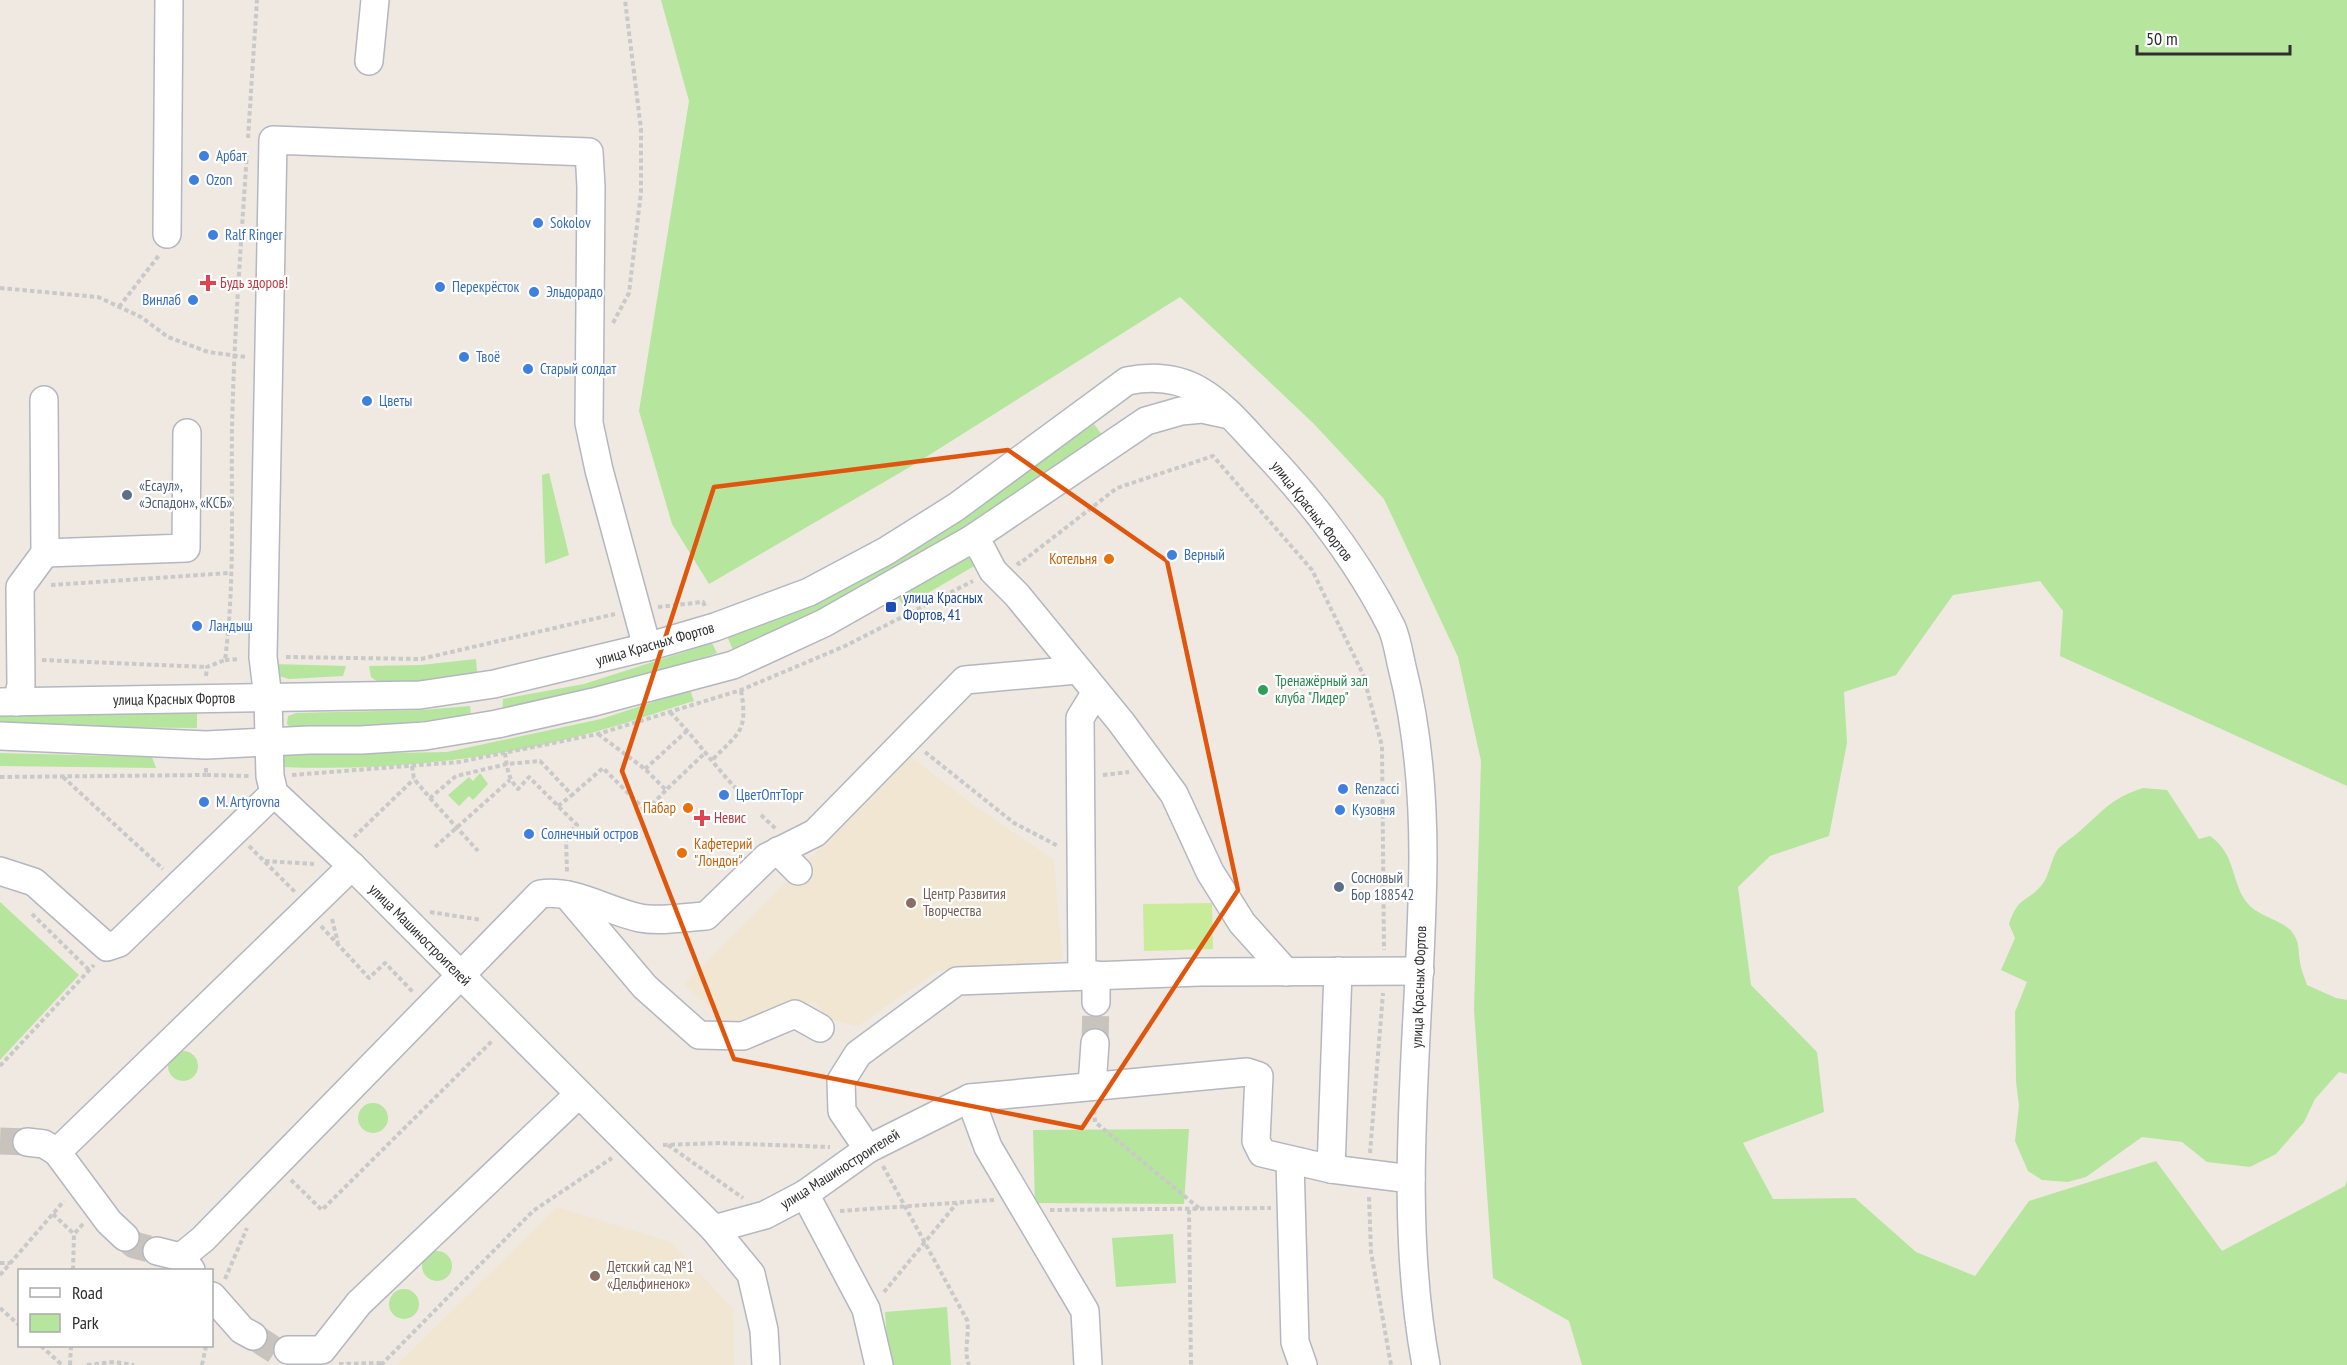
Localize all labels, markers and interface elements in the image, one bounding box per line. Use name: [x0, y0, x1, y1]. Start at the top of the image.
scale bar: [2137, 18, 2290, 56]
text: 50 m: [2146, 27, 2178, 50]
place label: Арбат: [216, 146, 247, 165]
marker: Арбат: [197, 149, 211, 163]
place label: Ozon: [206, 170, 232, 189]
marker: Ozon: [187, 173, 201, 187]
place label: Sokolov: [550, 213, 591, 232]
marker: Sokolov: [531, 216, 545, 230]
place label: Ralf Ringer: [225, 225, 283, 244]
marker: Ralf Ringer: [206, 228, 220, 242]
place label: Будь здоров!: [220, 273, 288, 292]
marker: Будь здоров!: [201, 276, 215, 290]
place label: Перекрёсток: [452, 277, 520, 296]
marker: Перекрёсток: [433, 280, 447, 294]
place label: Эльдорадо: [546, 282, 603, 301]
marker: Эльдорадо: [527, 285, 541, 299]
place label: Винлаб: [142, 290, 181, 309]
marker: Винлаб: [186, 293, 200, 307]
place label: Твоё: [476, 347, 500, 366]
marker: Твоё: [457, 350, 471, 364]
place label: Старый солдат: [540, 359, 617, 378]
marker: Старый солдат: [521, 362, 535, 376]
place label: Цветы: [379, 391, 412, 410]
marker: Цветы: [360, 394, 374, 408]
street label: улица Красных Фортов: [1267, 457, 1358, 565]
place label: «Есаул», «Эспадон», «КСБ»: [139, 476, 232, 512]
marker: «Есаул», «Эспадон», «КСБ»: [120, 488, 134, 502]
place label: Верный: [1184, 545, 1225, 564]
marker: Верный: [1165, 548, 1179, 562]
place label: Котельня: [1049, 549, 1097, 568]
marker: Котельня: [1102, 552, 1116, 566]
place label: улица Красных Фортов, 41: [903, 588, 983, 624]
marker: улица Красных Фортов, 41: [884, 600, 898, 614]
place label: Ландыш: [208, 616, 253, 635]
street label: улица Красных Фортов: [593, 618, 716, 670]
marker: Ландыш: [190, 619, 204, 633]
place label: Тренажёрный зал клуба "Лидер": [1275, 671, 1368, 707]
marker: Тренажёрный зал клуба "Лидер": [1256, 683, 1270, 697]
street label: улица Красных Фортов: [113, 688, 235, 709]
place label: Renzacci: [1355, 779, 1399, 798]
marker: Renzacci: [1336, 782, 1350, 796]
place label: ЦветОптТорг: [736, 785, 804, 804]
marker: ЦветОптТорг: [717, 788, 731, 802]
place label: M. Artyrovna: [216, 792, 280, 811]
marker: M. Artyrovna: [197, 795, 211, 809]
place label: Пабар: [643, 798, 676, 817]
place label: Кузовня: [1352, 800, 1395, 819]
marker: Пабар: [681, 801, 695, 815]
marker: Кузовня: [1333, 803, 1347, 817]
place label: Невис: [714, 808, 747, 827]
marker: Невис: [695, 811, 709, 825]
place label: Солнечный остров: [541, 824, 639, 843]
marker: Солнечный остров: [522, 827, 536, 841]
place label: Кафетерий "Лондон": [694, 834, 752, 870]
marker: Кафетерий "Лондон": [675, 846, 689, 860]
place label: Сосновый Бор 188542: [1351, 868, 1414, 904]
street label: улица Машиностроителей: [365, 879, 476, 990]
marker: Сосновый Бор 188542: [1332, 880, 1346, 894]
place label: Центр Развития Творчества: [923, 884, 1006, 920]
marker: Центр Развития Творчества: [904, 896, 918, 910]
street label: улица Красных Фортов: [1407, 926, 1430, 1048]
street label: улица Машиностроителей: [777, 1124, 903, 1213]
place label: Детский сад №1 «Дельфиненок»: [607, 1257, 693, 1293]
legend: [18, 1269, 213, 1347]
marker: Детский сад №1 «Дельфиненок»: [588, 1269, 602, 1283]
text: Road: [72, 1281, 103, 1304]
text: Park: [72, 1311, 99, 1334]

